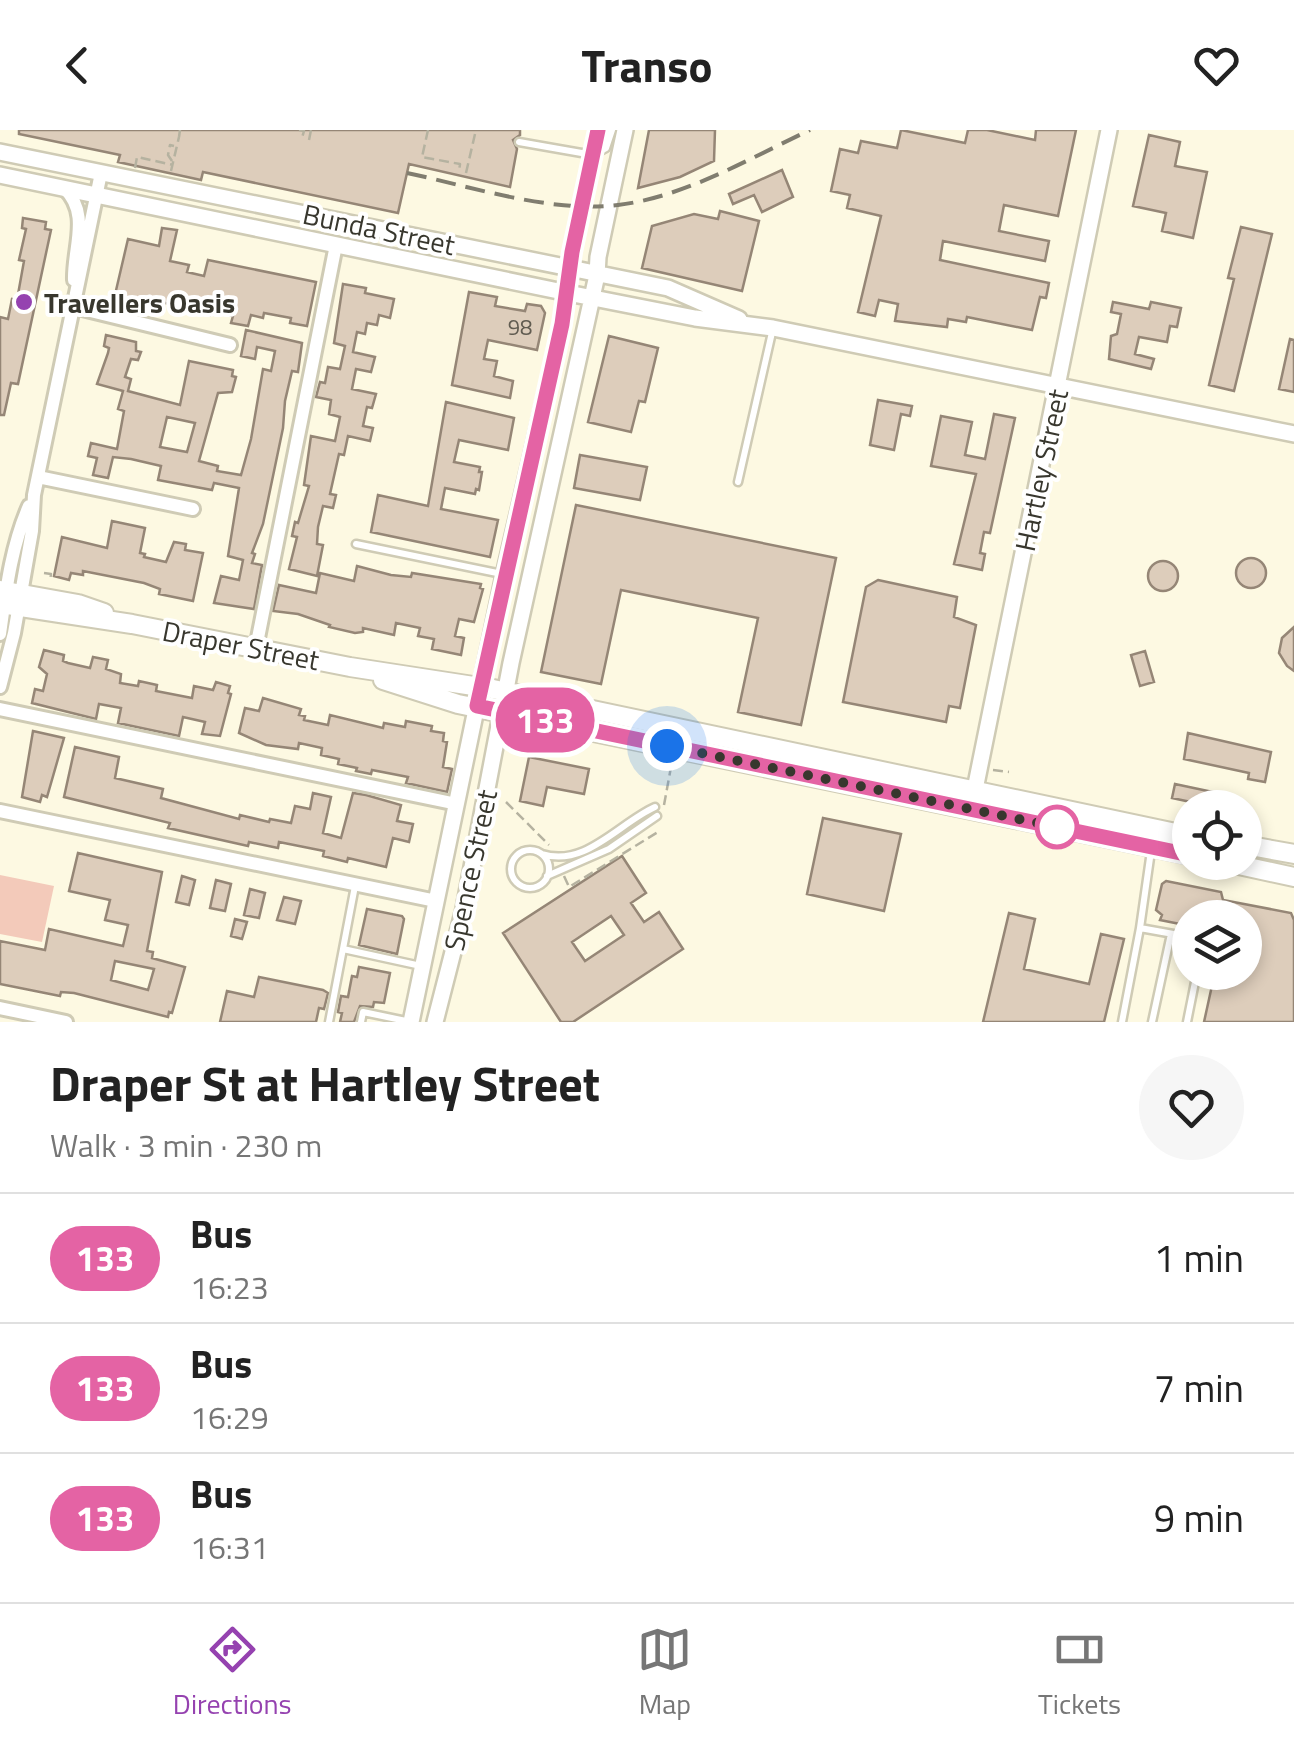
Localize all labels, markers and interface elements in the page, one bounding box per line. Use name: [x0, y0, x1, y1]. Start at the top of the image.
text: Transo: [581, 31, 713, 99]
icon: back: [50, 38, 105, 93]
icon: heart: [1189, 38, 1244, 93]
street label: Bunda Street: [299, 192, 459, 266]
place label: Travellers Oasis: [44, 281, 235, 324]
marker: Travellers Oasis: [13, 291, 35, 313]
house number: 98: [508, 310, 532, 344]
street label: Hartley Street: [1003, 385, 1079, 555]
street label: Draper Street: [159, 609, 323, 681]
line badge: 133: [488, 688, 602, 752]
text: 133: [516, 693, 574, 747]
your location: [642, 721, 692, 771]
street label: Spence Street: [432, 785, 508, 955]
map controls: [1172, 790, 1262, 990]
button: locate: [1172, 790, 1262, 880]
unlabelled marker: [1036, 806, 1078, 848]
button: layers: [1172, 900, 1262, 990]
text: Draper St at Hartley Street: [50, 1047, 600, 1120]
button: heart: [1139, 1055, 1244, 1160]
text: Walk · 3 min · 230 m: [50, 1121, 322, 1169]
text: Bus: [190, 1205, 252, 1263]
text: 1 min: [1154, 1229, 1244, 1287]
text: 133: [76, 1231, 134, 1285]
text: 16:23: [190, 1263, 269, 1311]
text: Bus: [190, 1335, 252, 1393]
text: 7 min: [1154, 1359, 1244, 1417]
text: 133: [76, 1361, 134, 1415]
text: 16:29: [190, 1393, 269, 1441]
text: Bus: [190, 1465, 252, 1523]
text: 9 min: [1154, 1489, 1244, 1547]
text: 133: [76, 1491, 134, 1545]
text: 16:31: [190, 1523, 269, 1571]
tab: Directions: [173, 1622, 292, 1725]
tab: Map: [637, 1622, 692, 1725]
tab: Tickets: [1038, 1622, 1121, 1725]

